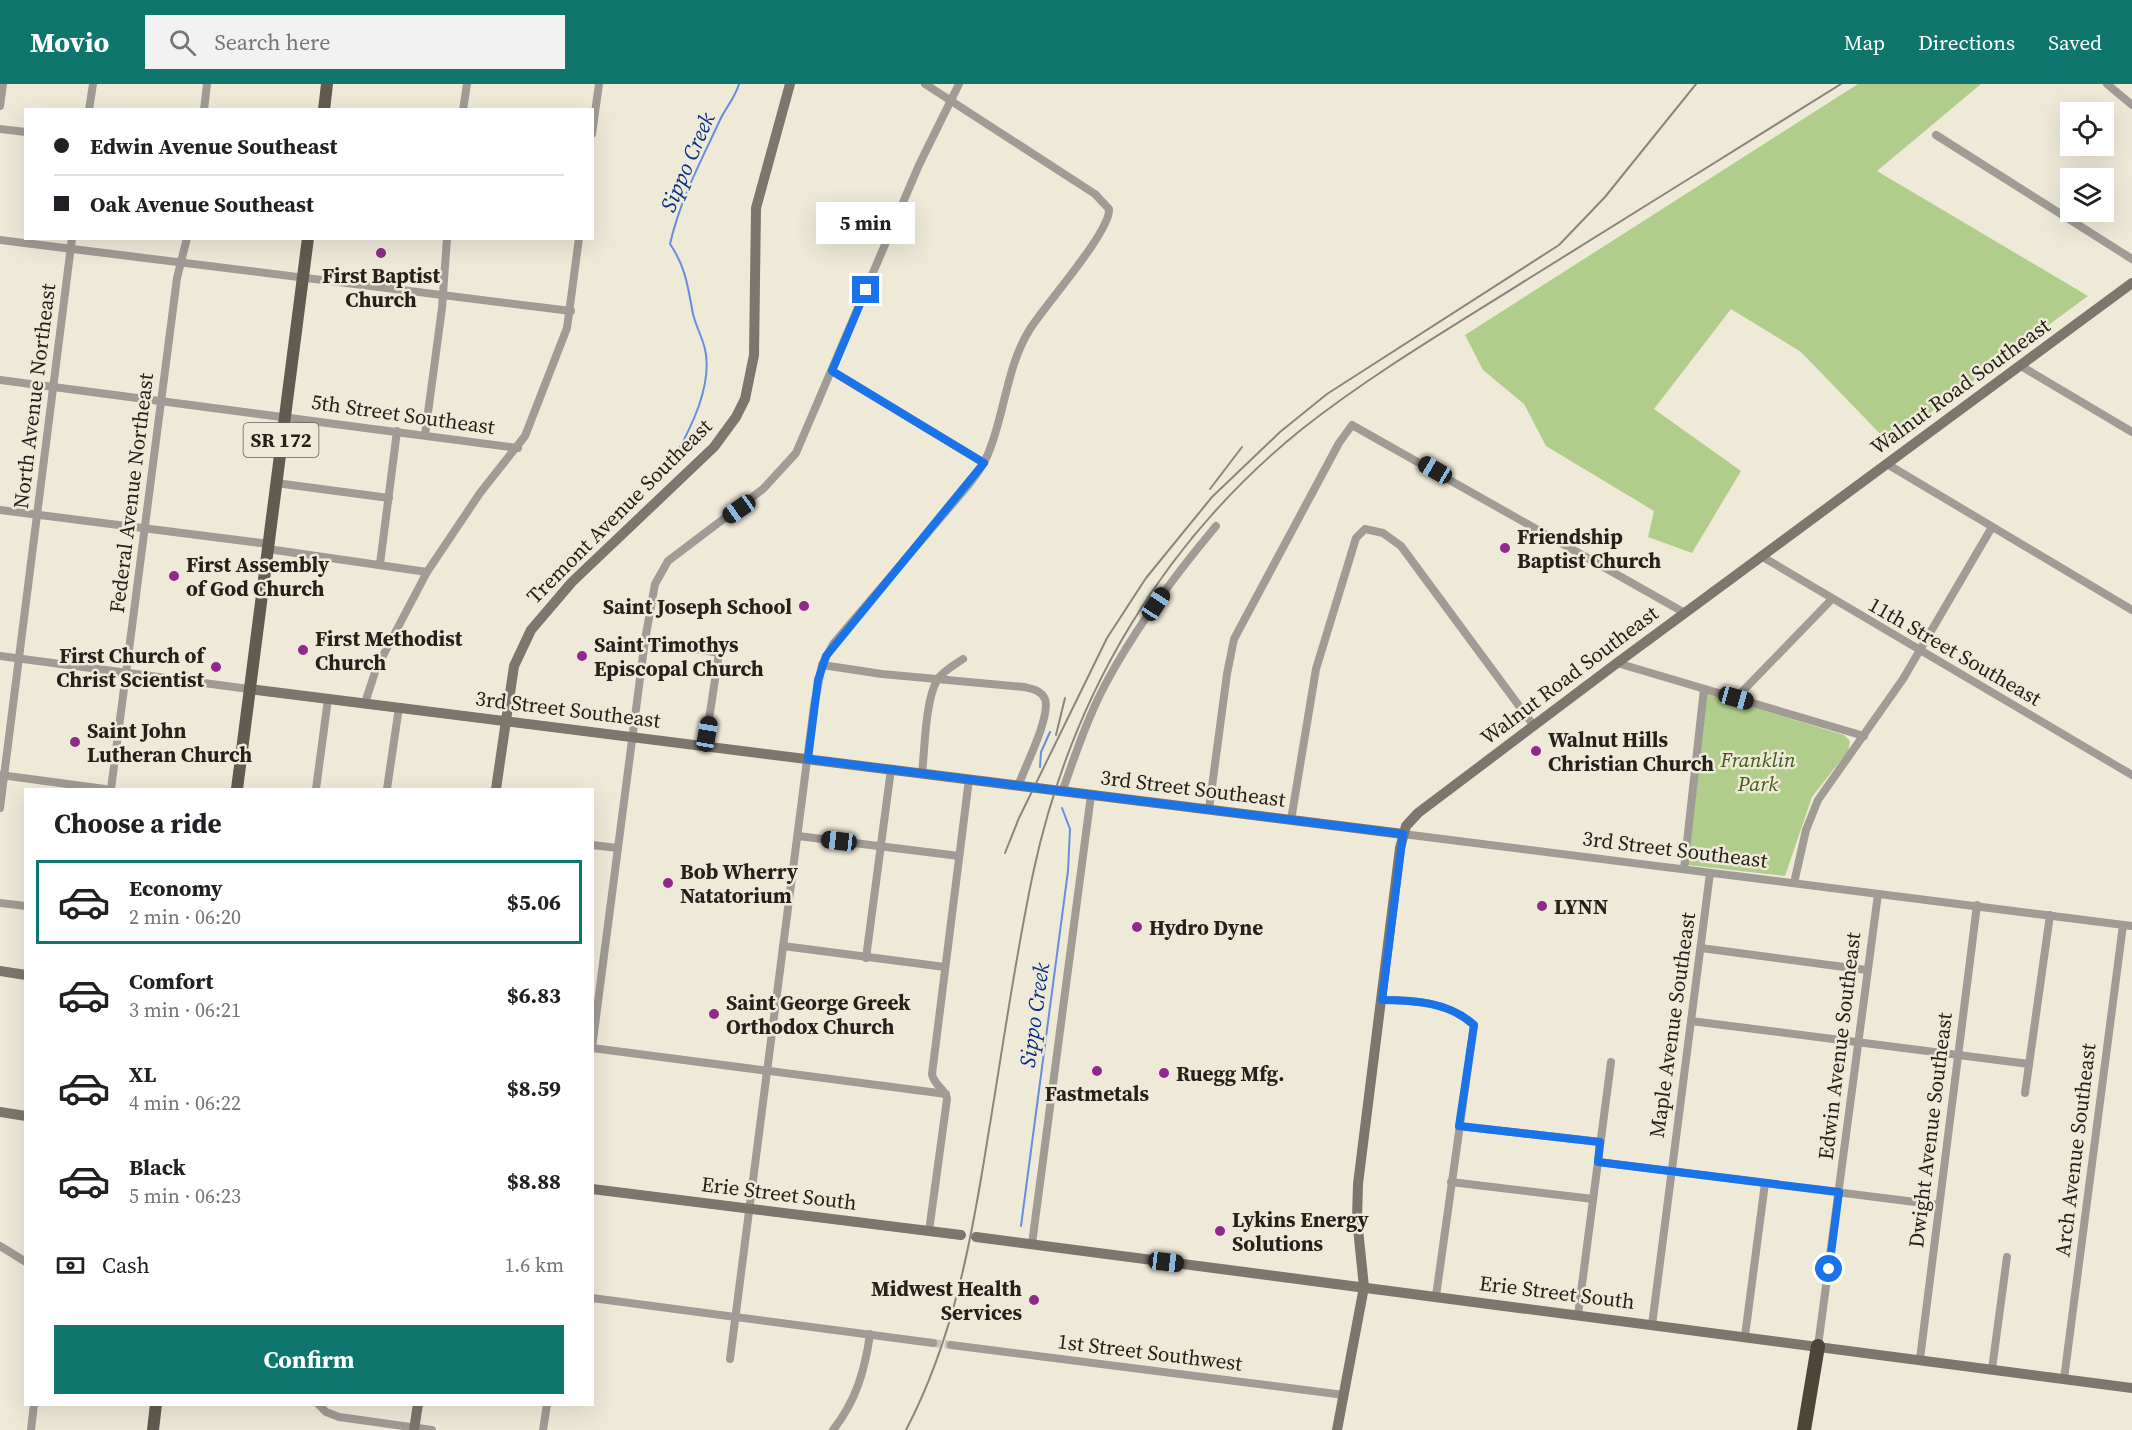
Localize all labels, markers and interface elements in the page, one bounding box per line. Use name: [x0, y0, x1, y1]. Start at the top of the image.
search box: [145, 15, 565, 69]
text: Movio: [30, 23, 109, 61]
icon: search: [166, 26, 199, 59]
text: Search here: [214, 27, 330, 57]
text: Map: [1844, 28, 1885, 57]
text: Directions: [1918, 28, 2015, 57]
text: Saved: [2048, 28, 2102, 57]
map controls: [2060, 102, 2114, 222]
button: locate: [2060, 102, 2114, 156]
water label: Sippo Creek: [653, 107, 722, 216]
text: Edwin Avenue Southeast: [90, 131, 337, 161]
button: layers: [2060, 168, 2114, 222]
text: Oak Avenue Southeast: [90, 189, 314, 219]
callout: 5 min: [816, 203, 916, 245]
text: 5 min: [840, 209, 891, 237]
marker: First Baptist Church: [374, 246, 388, 260]
place label: First Baptist Church: [322, 261, 440, 314]
route end: [852, 276, 879, 303]
street label: North Avenue Northeast: [6, 282, 62, 510]
street label: Walnut Road Southeast: [1864, 311, 2056, 461]
street label: Federal Avenue Northeast: [102, 371, 160, 615]
street label: 5th Street Southeast: [309, 387, 497, 441]
street label: Tremont Avenue Southeast: [520, 412, 718, 610]
road number: SR 172: [244, 423, 318, 457]
car: [1415, 453, 1455, 487]
car: [719, 491, 759, 527]
place label: Friendship Baptist Church: [1517, 522, 1661, 575]
marker: Friendship Baptist Church: [1498, 541, 1512, 555]
place label: First Assembly of God Church: [186, 550, 330, 603]
marker: First Assembly of God Church: [167, 569, 181, 583]
car: [1139, 584, 1173, 624]
street label: 11th Street Southeast: [1863, 590, 2047, 712]
place label: Saint Joseph School: [603, 592, 792, 621]
street label: Walnut Road Southeast: [1474, 598, 1664, 751]
marker: Saint Joseph School: [797, 599, 811, 613]
place label: First Methodist Church: [315, 624, 463, 677]
place label: Saint Timothys Episcopal Church: [594, 630, 764, 683]
place label: First Church of Christ Scientist: [56, 641, 206, 694]
marker: First Methodist Church: [296, 643, 310, 657]
marker: Saint Timothys Episcopal Church: [575, 649, 589, 663]
marker: First Church of Christ Scientist: [209, 660, 223, 674]
street label: 3rd Street Southeast: [474, 683, 662, 735]
car: [1716, 684, 1756, 712]
car: [695, 715, 719, 753]
place label: Saint John Lutheran Church: [87, 716, 252, 769]
place label: Walnut Hills Christian Church: [1548, 725, 1714, 778]
marker: Saint John Lutheran Church: [68, 735, 82, 749]
marker: Walnut Hills Christian Church: [1529, 744, 1543, 758]
park label: Franklin Park: [1719, 745, 1796, 798]
street label: 3rd Street Southeast: [1099, 762, 1287, 814]
text: Choose a ride: [54, 805, 222, 842]
street label: 3rd Street Southeast: [1581, 823, 1769, 875]
car: [820, 830, 858, 852]
place label: Bob Wherry Natatorium: [680, 857, 799, 910]
text: Economy: [129, 873, 223, 903]
icon: car: [57, 875, 111, 929]
marker: Bob Wherry Natatorium: [661, 876, 675, 890]
text: $5.06: [507, 887, 561, 917]
place label: LYNN: [1554, 892, 1608, 921]
marker: LYNN: [1535, 899, 1549, 913]
text: 2 min · 06:20: [129, 903, 241, 931]
street label: Maple Avenue Southeast: [1642, 910, 1702, 1140]
place label: Hydro Dyne: [1149, 913, 1263, 942]
marker: Hydro Dyne: [1130, 920, 1144, 934]
street label: Edwin Avenue Southeast: [1811, 930, 1867, 1161]
water label: Sippo Creek: [1012, 960, 1056, 1069]
text: Comfort: [129, 966, 213, 996]
icon: car: [57, 968, 111, 1022]
text: $6.83: [507, 980, 561, 1010]
place label: Saint George Greek Orthodox Church: [726, 988, 911, 1041]
text: 3 min · 06:21: [129, 996, 241, 1024]
marker: Saint George Greek Orthodox Church: [707, 1007, 721, 1021]
street label: Dwight Avenue Southeast: [1901, 1011, 1959, 1249]
street label: Arch Avenue Southeast: [2048, 1041, 2103, 1258]
text: XL: [129, 1059, 156, 1089]
place label: Ruegg Mfg.: [1176, 1059, 1285, 1088]
icon: car: [57, 1061, 111, 1115]
marker: Fastmetals: [1090, 1064, 1104, 1078]
marker: Ruegg Mfg.: [1157, 1066, 1171, 1080]
text: $8.59: [507, 1073, 561, 1103]
place label: Fastmetals: [1045, 1079, 1150, 1108]
text: 4 min · 06:22: [129, 1089, 241, 1117]
text: Black: [129, 1152, 186, 1182]
icon: car: [57, 1154, 111, 1208]
text: $8.88: [507, 1166, 561, 1196]
street label: Erie Street South: [700, 1169, 858, 1217]
text: 5 min · 06:23: [129, 1182, 241, 1210]
place label: Lykins Energy Solutions: [1232, 1205, 1370, 1258]
marker: Lykins Energy Solutions: [1213, 1224, 1227, 1238]
icon: cash: [54, 1249, 87, 1282]
text: Cash: [102, 1250, 150, 1280]
text: 1.6 km: [504, 1251, 564, 1279]
car: [1147, 1251, 1185, 1273]
route start: [1815, 1255, 1842, 1282]
street label: Erie Street South: [1478, 1268, 1636, 1316]
place label: Midwest Health Services: [871, 1274, 1022, 1327]
marker: Midwest Health Services: [1027, 1293, 1041, 1307]
button: Confirm: [54, 1325, 564, 1394]
street label: 1st Street Southwest: [1056, 1326, 1244, 1378]

